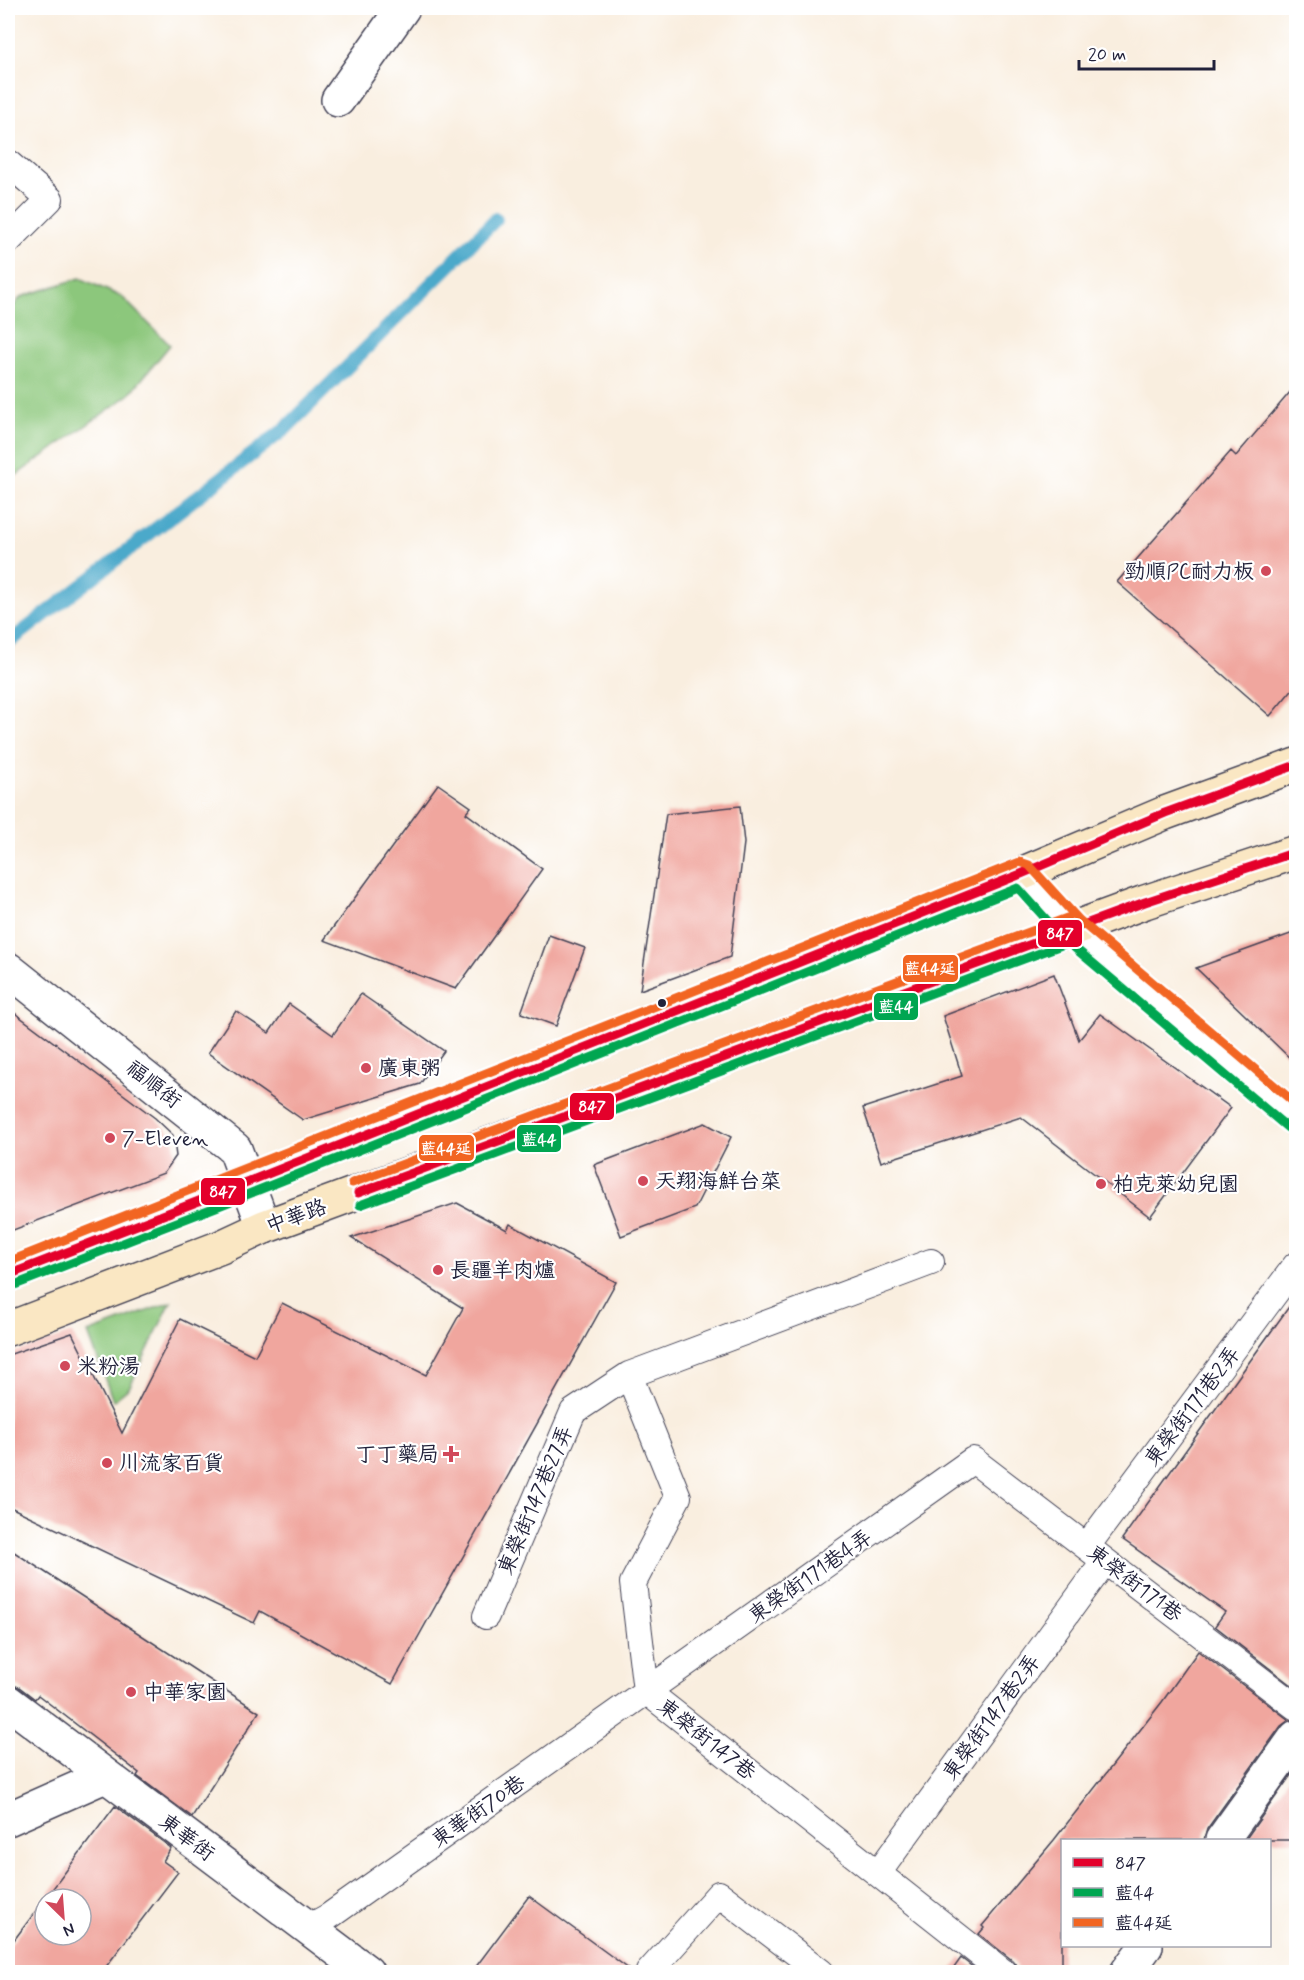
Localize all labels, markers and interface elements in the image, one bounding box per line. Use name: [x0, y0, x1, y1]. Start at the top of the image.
scale bar: [1079, 33, 1214, 71]
text: 20 m: [1088, 43, 1126, 67]
place label: 勁順PC耐力板: [1124, 558, 1254, 586]
marker: 勁順PC耐力板: [1259, 564, 1273, 578]
line badge: 847: [1037, 919, 1083, 948]
text: 847: [1046, 924, 1074, 945]
line badge: 藍44延: [902, 954, 959, 983]
text: 藍44延: [904, 959, 956, 980]
line badge: 藍44: [873, 992, 919, 1021]
unlabelled marker: [656, 997, 668, 1009]
text: 藍44: [878, 997, 914, 1018]
street label: 福順街: [120, 1054, 187, 1115]
place label: 廣東粥: [378, 1055, 441, 1083]
marker: 廣東粥: [359, 1061, 373, 1075]
line badge: 847: [569, 1092, 615, 1121]
text: 847: [578, 1097, 606, 1118]
line badge: 藍44: [516, 1124, 562, 1153]
place label: 7-Eleven: [122, 1125, 209, 1153]
text: 藍44: [521, 1130, 557, 1151]
marker: 7-Eleven: [103, 1131, 117, 1145]
line badge: 藍44延: [418, 1134, 475, 1162]
text: 藍44延: [420, 1139, 472, 1160]
place label: 天翔海鮮台菜: [655, 1168, 781, 1196]
place label: 柏克萊幼兒園: [1113, 1171, 1239, 1199]
marker: 天翔海鮮台菜: [636, 1174, 650, 1188]
line badge: 847: [200, 1177, 246, 1206]
marker: 柏克萊幼兒園: [1094, 1177, 1108, 1191]
text: 847: [209, 1182, 237, 1203]
street label: 中華路: [262, 1193, 331, 1241]
place label: 長疆羊肉爐: [450, 1257, 555, 1285]
marker: 長疆羊肉爐: [431, 1263, 445, 1277]
street label: 東榮街171巷2弄: [1138, 1341, 1247, 1472]
place label: 米粉湯: [77, 1353, 140, 1381]
marker: 米粉湯: [58, 1359, 72, 1373]
street label: 東榮街147巷27弄: [492, 1421, 580, 1579]
place label: 丁丁藥局: [355, 1441, 439, 1469]
marker: 丁丁藥局: [444, 1447, 458, 1461]
place label: 川流家百貨: [119, 1450, 224, 1478]
marker: 川流家百貨: [100, 1456, 114, 1470]
street label: 東榮街171巷4弄: [743, 1524, 878, 1630]
street label: 東榮街171巷: [1081, 1539, 1188, 1629]
street label: 東榮街147巷2弄: [937, 1649, 1047, 1786]
place label: 中華家園: [143, 1679, 227, 1707]
marker: 中華家園: [124, 1685, 138, 1699]
street label: 東榮街147巷: [651, 1692, 761, 1787]
street label: 東華街70巷: [426, 1769, 531, 1854]
street label: 東華街: [153, 1808, 220, 1868]
legend: [1061, 1839, 1271, 1947]
text: 847: [1115, 1852, 1146, 1876]
text: 藍44: [1115, 1882, 1154, 1906]
north arrow: [33, 1887, 93, 1947]
text: 藍44延: [1115, 1912, 1172, 1936]
text: N: [59, 1917, 78, 1941]

